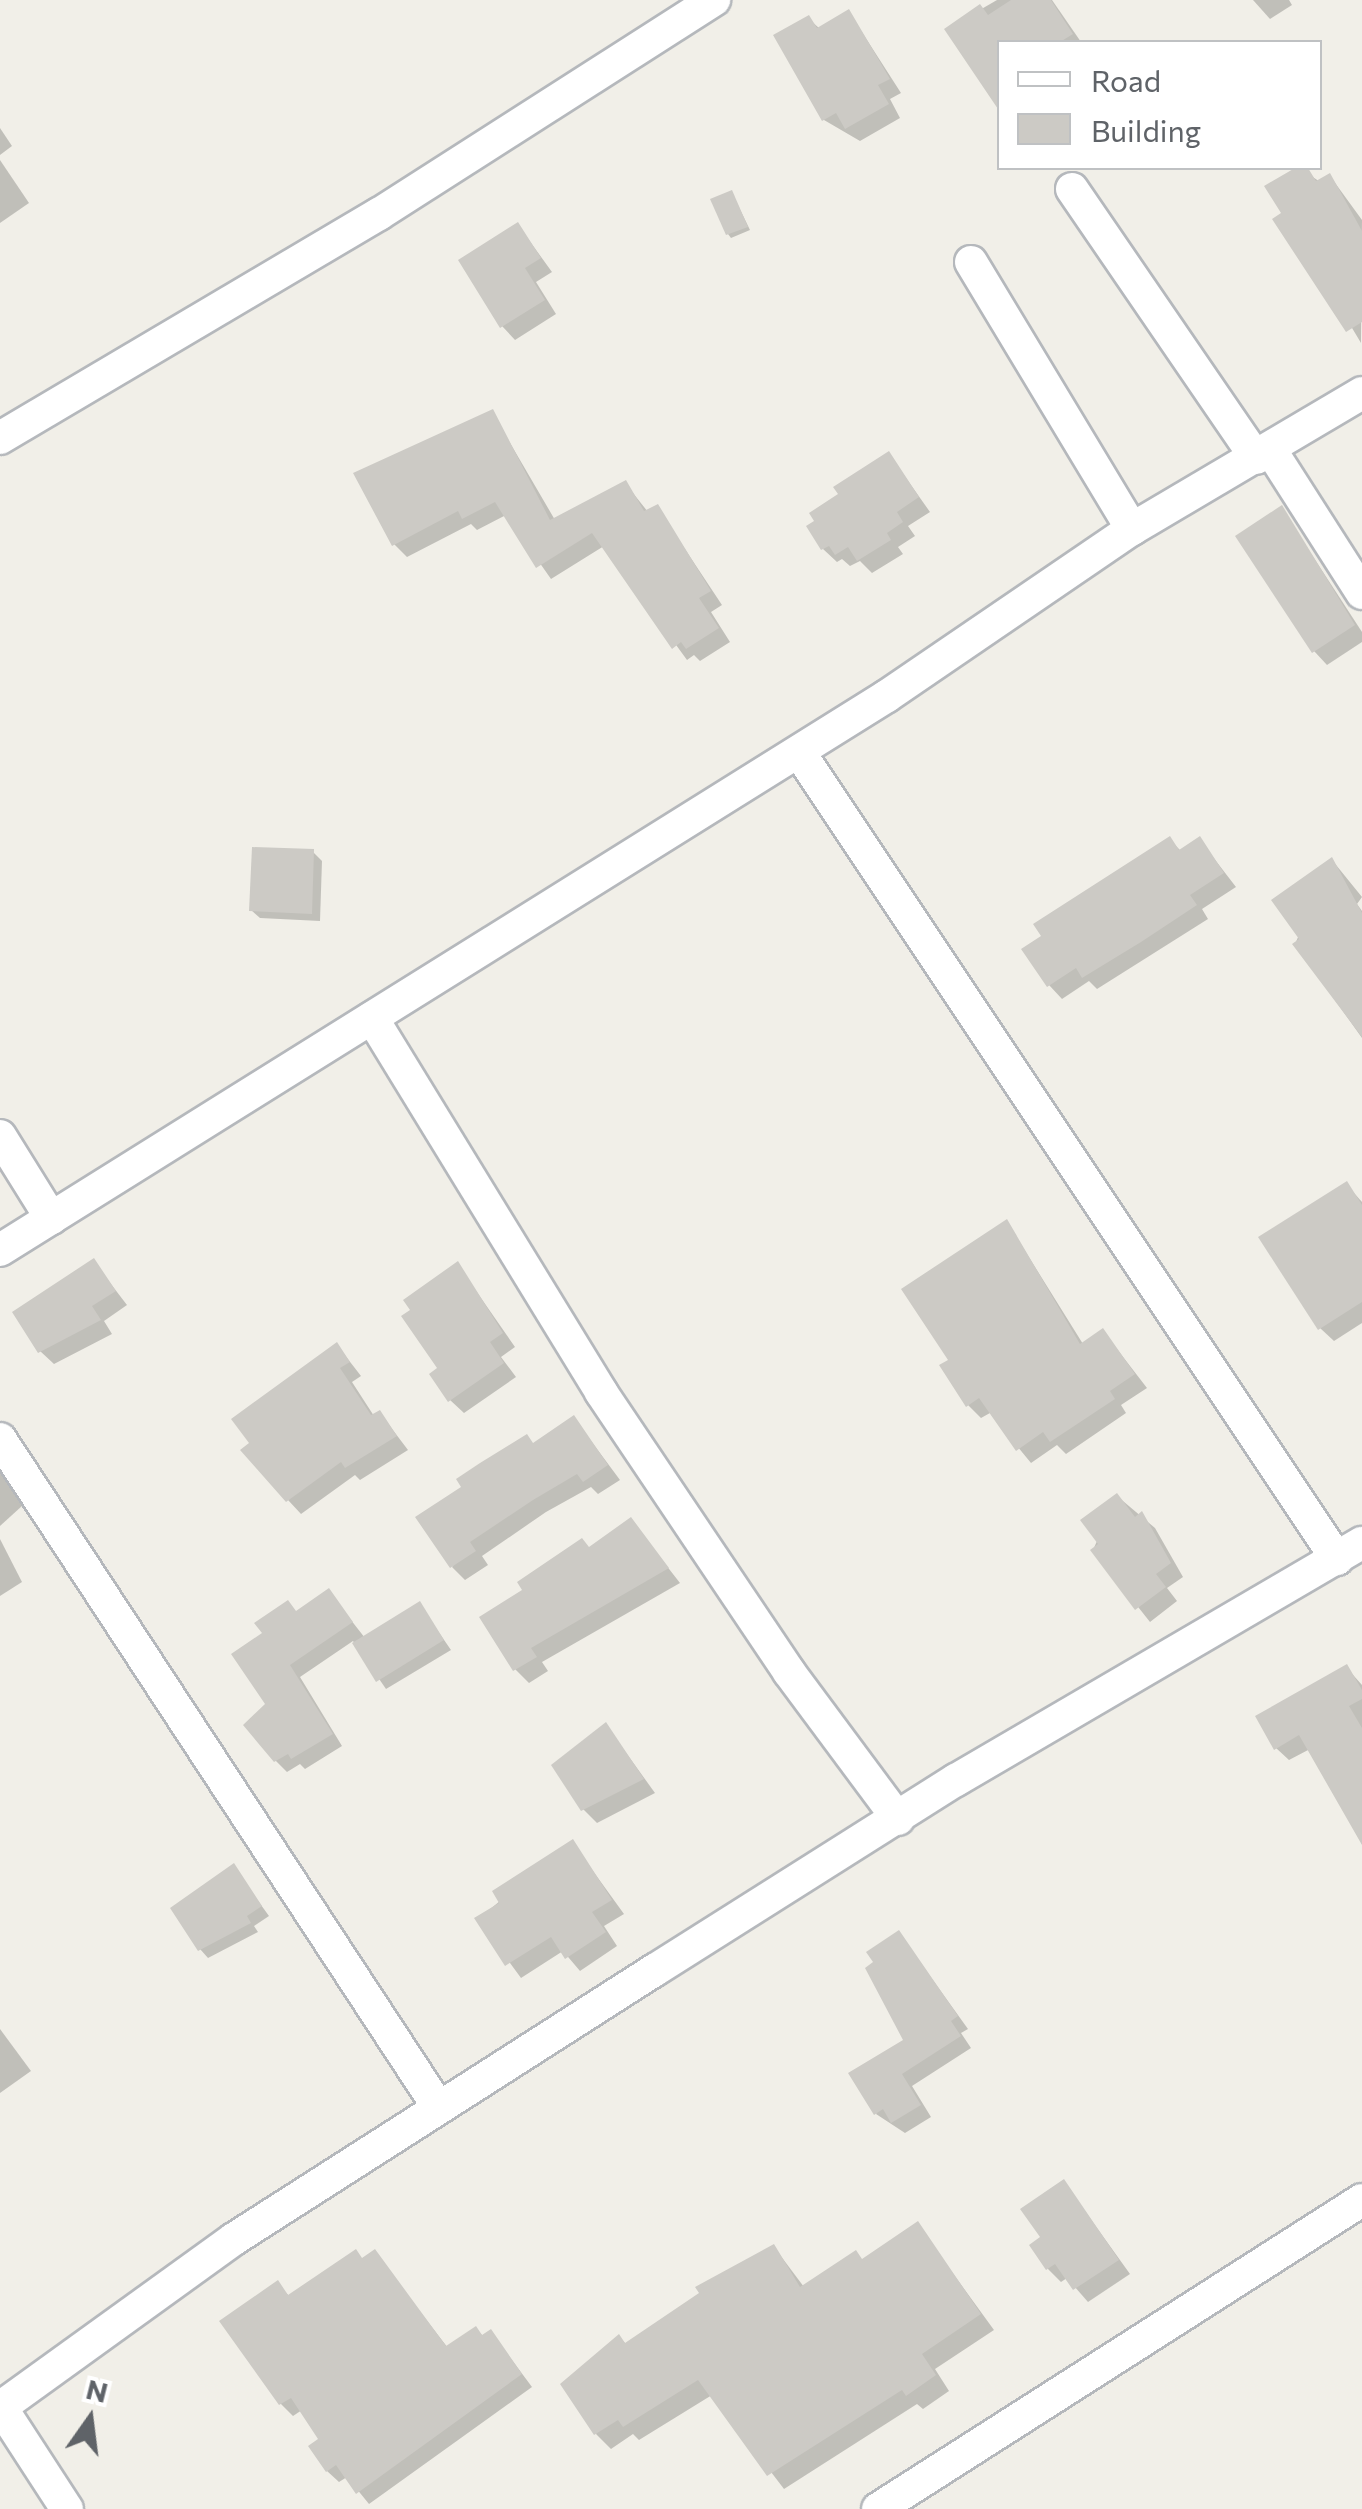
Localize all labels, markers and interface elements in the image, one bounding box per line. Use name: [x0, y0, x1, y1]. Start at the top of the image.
legend: [997, 40, 1322, 170]
text: Road: [1091, 61, 1161, 98]
text: Building: [1091, 111, 1201, 148]
north arrow: [40, 2369, 140, 2469]
text: N: [83, 2371, 112, 2409]

